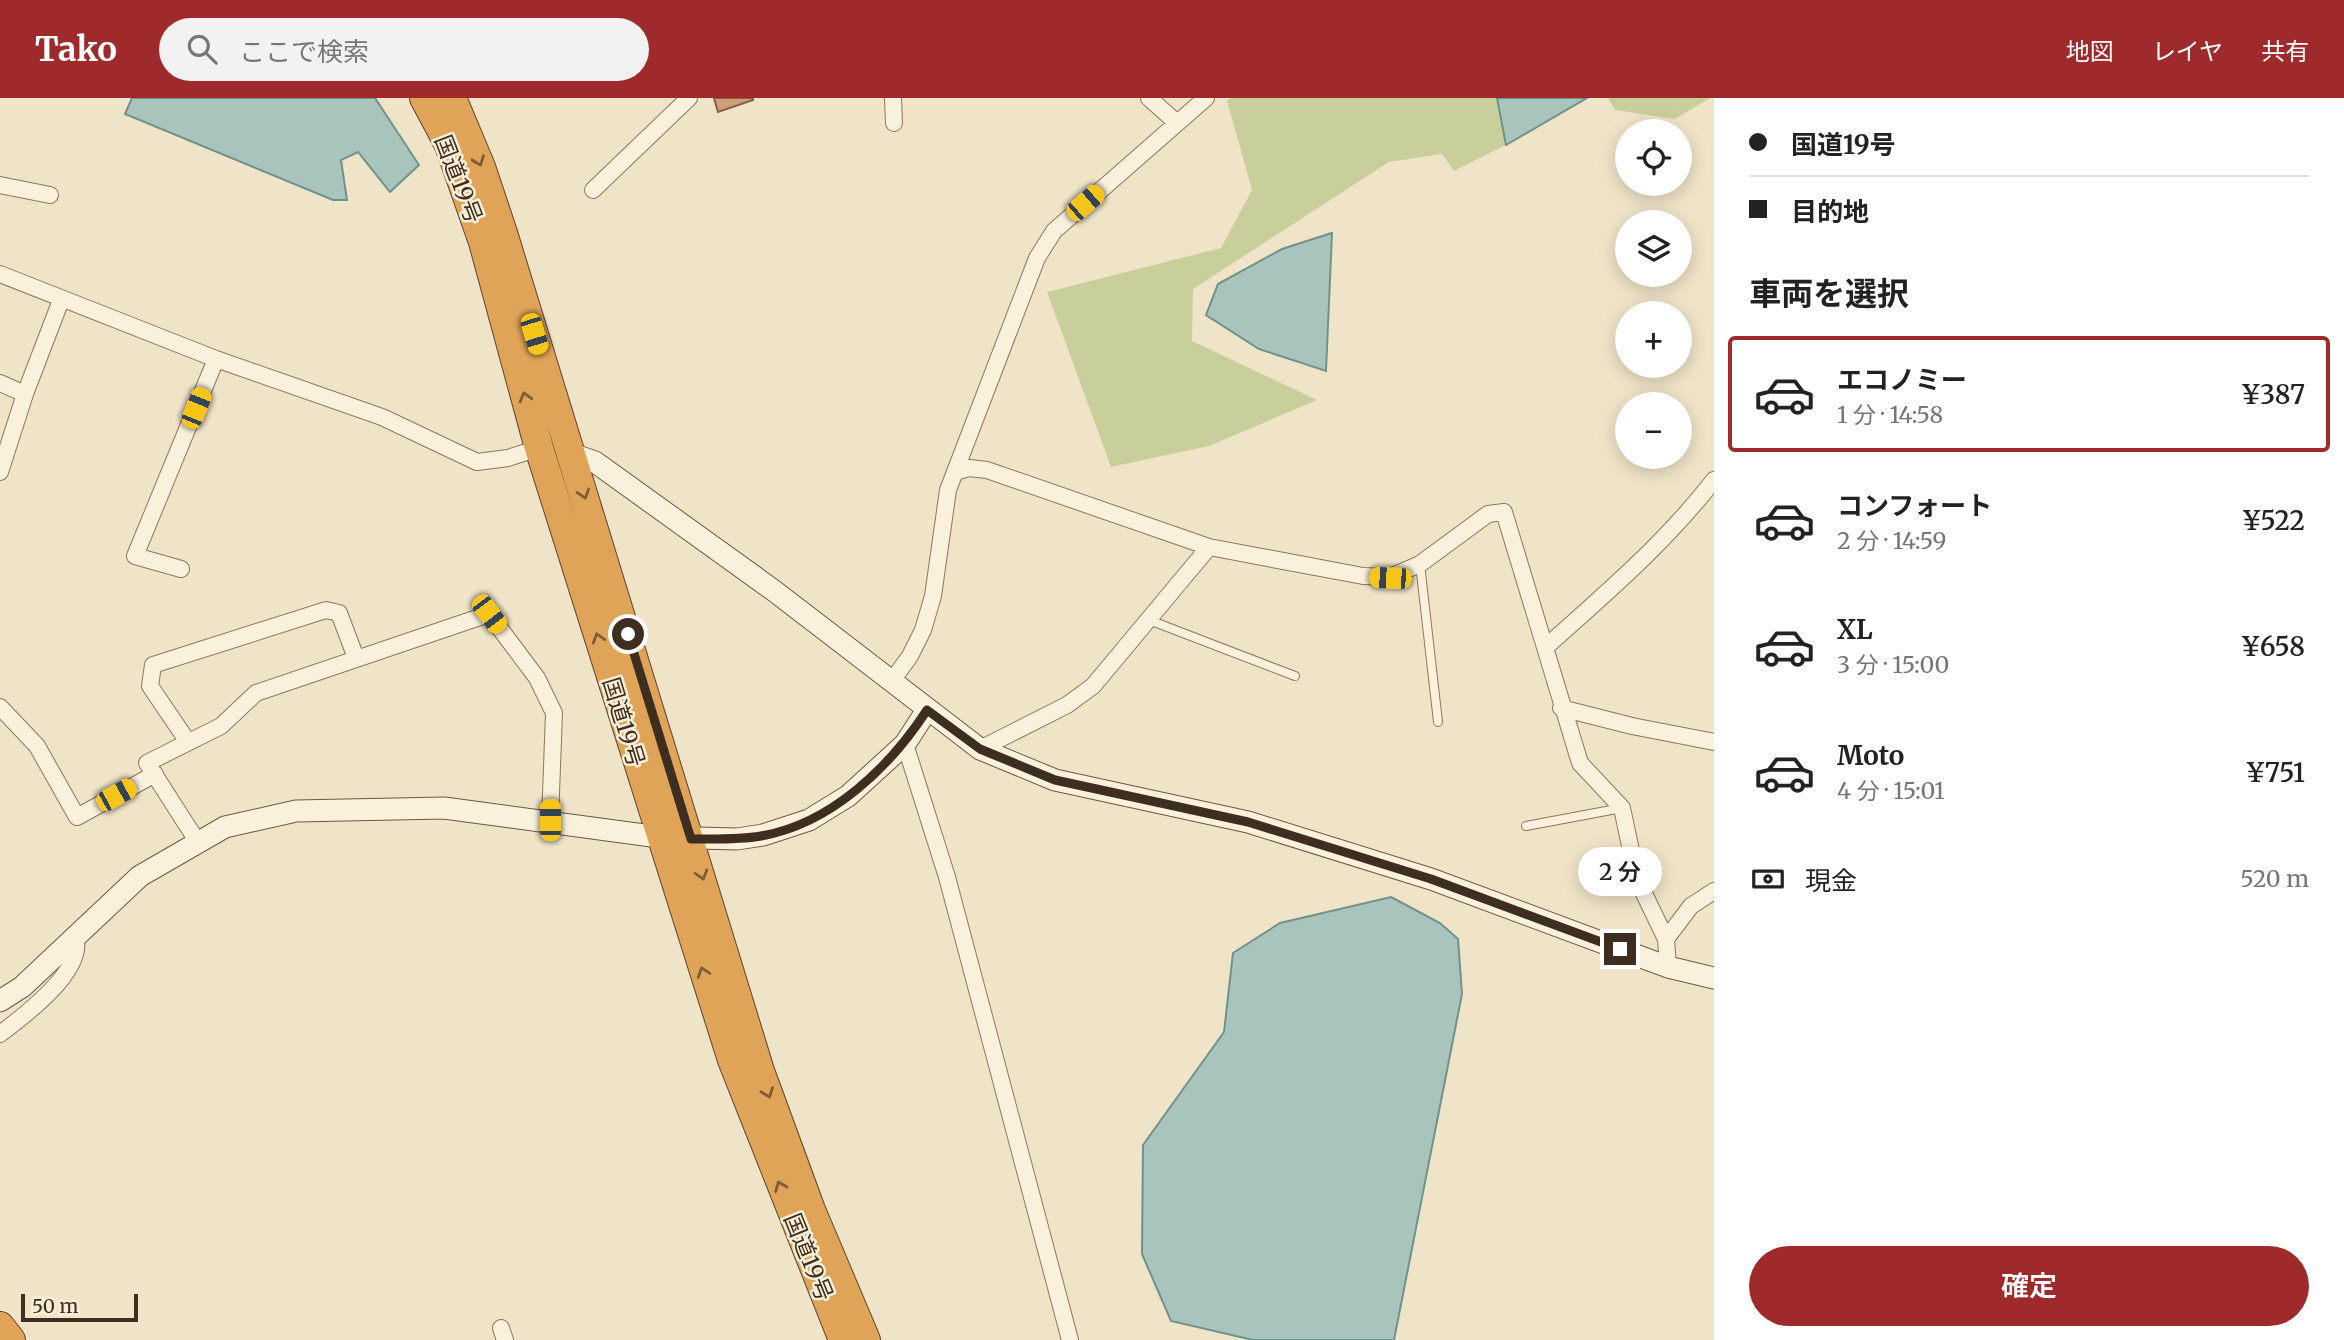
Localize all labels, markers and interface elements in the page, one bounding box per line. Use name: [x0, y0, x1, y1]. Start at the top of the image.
search box: [159, 18, 649, 81]
text: Tako: [35, 29, 117, 70]
icon: search: [183, 30, 221, 68]
text: ここで検索: [239, 35, 369, 68]
text: 地図: [2066, 36, 2114, 67]
text: レイヤ: [2152, 36, 2223, 67]
text: 共有: [2261, 36, 2309, 67]
map controls: [1615, 119, 1692, 469]
button: locate: [1615, 119, 1692, 196]
text: 国道19号: [1791, 128, 1896, 161]
street label: 国道19号: [429, 131, 489, 227]
one-way arrow: [470, 154, 484, 166]
car: [1063, 181, 1108, 225]
text: 目的地: [1791, 195, 1869, 228]
button: layers: [1615, 210, 1692, 287]
text: 車両を選択: [1749, 274, 1909, 314]
button: +: [1615, 301, 1692, 378]
car: [518, 311, 551, 357]
icon: car: [1753, 363, 1816, 426]
text: エコノミー: [1837, 363, 1967, 396]
text: ¥387: [2241, 378, 2305, 411]
car: [179, 385, 214, 431]
one-way arrow: [519, 391, 533, 403]
button: −: [1615, 392, 1692, 469]
text: 1 分 · 14:58: [1837, 400, 1943, 429]
one-way arrow: [576, 488, 591, 500]
icon: car: [1753, 489, 1816, 552]
text: コンフォート: [1837, 489, 1992, 522]
text: ¥522: [2241, 504, 2305, 537]
text: 2 分 · 14:59: [1837, 526, 1946, 555]
car: [1369, 567, 1412, 589]
car: [468, 591, 511, 637]
text: XL: [1837, 613, 1873, 646]
icon: car: [1753, 615, 1816, 678]
route start: [612, 618, 644, 650]
text: ¥658: [2241, 630, 2305, 663]
one-way arrow: [592, 633, 606, 645]
text: 3 分 · 15:00: [1837, 650, 1949, 679]
street label: 国道19号: [597, 674, 651, 770]
text: Moto: [1837, 739, 1904, 772]
icon: car: [1753, 741, 1816, 804]
text: ¥751: [2245, 756, 2305, 789]
car: [93, 776, 140, 814]
text: 4 分 · 15:01: [1837, 776, 1945, 805]
car: [540, 799, 561, 841]
callout: 2 分: [1578, 848, 1662, 896]
text: 2 分: [1599, 857, 1641, 886]
icon: cash: [1749, 860, 1787, 898]
text: 現金: [1805, 864, 1857, 897]
text: 520 m: [2240, 864, 2309, 893]
one-way arrow: [694, 869, 709, 881]
route end: [1604, 933, 1636, 965]
one-way arrow: [697, 966, 711, 979]
one-way arrow: [760, 1087, 774, 1099]
one-way arrow: [774, 1181, 788, 1193]
street label: 国道19号: [778, 1209, 840, 1305]
button: 確定: [1749, 1246, 2309, 1326]
scale bar: [21, 1291, 138, 1323]
text: 50 m: [32, 1294, 78, 1318]

